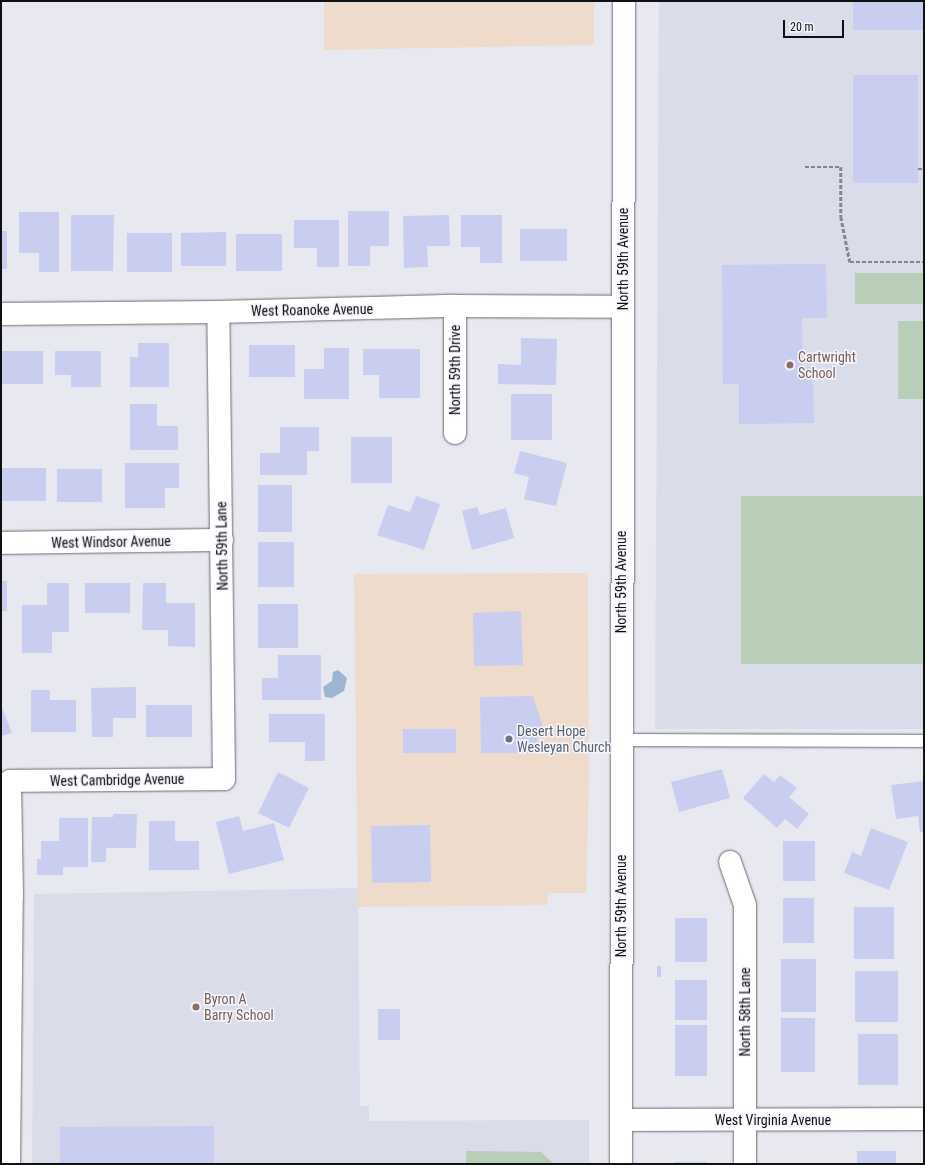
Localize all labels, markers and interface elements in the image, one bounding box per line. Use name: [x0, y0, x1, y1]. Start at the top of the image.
scale bar: [785, 12, 846, 38]
text: 20 m: [790, 20, 814, 34]
street label: North 59th Avenue: [615, 208, 631, 310]
street label: West Roanoke Avenue: [251, 301, 373, 319]
street label: North 59th Drive: [447, 325, 463, 415]
place label: Cartwright School: [798, 349, 856, 382]
marker: Cartwright School: [785, 360, 795, 370]
street label: North 59th Lane: [213, 501, 231, 591]
street label: North 59th Avenue: [613, 531, 629, 633]
street label: West Windsor Avenue: [51, 533, 171, 551]
place label: Desert Hope Wesleyan Church: [517, 723, 611, 756]
marker: Desert Hope Wesleyan Church: [504, 734, 514, 744]
street label: West Cambridge Avenue: [50, 770, 184, 790]
street label: North 59th Avenue: [613, 855, 629, 957]
street label: North 58th Lane: [737, 967, 753, 1057]
place label: Byron A Barry School: [204, 991, 274, 1024]
marker: Byron A Barry School: [191, 1002, 201, 1012]
street label: West Virginia Avenue: [715, 1112, 831, 1128]

